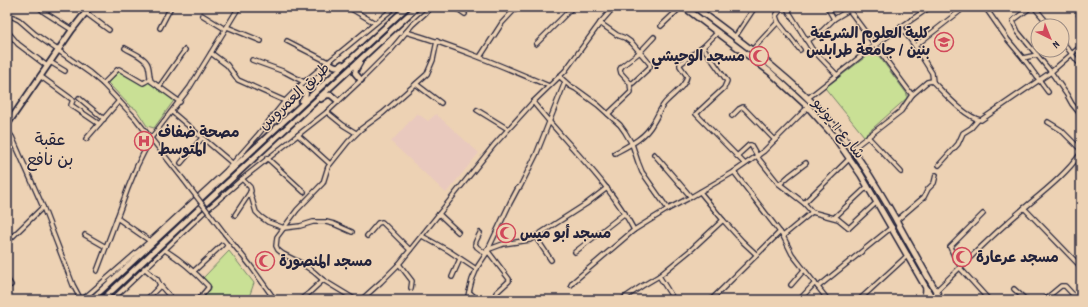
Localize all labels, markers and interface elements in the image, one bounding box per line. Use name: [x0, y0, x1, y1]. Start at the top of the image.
north arrow: [1030, 18, 1070, 58]
place label: كلية العلوم الشرعية بنين / جامعة طرابلس: [806, 24, 930, 63]
school or university icon: كلية العلوم الشرعية بنين / جامعة طرابلس: [933, 31, 955, 53]
text: N: [1048, 36, 1063, 52]
mosque icon: مسجد الوحيشي: [748, 45, 770, 67]
place label: مسجد الوحيشي: [651, 47, 745, 70]
street label: طريق العمروس: [255, 59, 336, 136]
street label: شارع 11 يونيو: [805, 93, 869, 165]
place label: مصحة ضفاف المتوسط: [158, 123, 240, 162]
district label: عقبة بن نافع: [27, 130, 73, 174]
hospital icon: مصحة ضفاف المتوسط: [133, 130, 155, 152]
mosque icon: مسجد أبو ميس: [495, 222, 517, 244]
place label: مسجد أبو ميس: [520, 223, 611, 246]
mosque icon: مسجد عرعارة: [951, 246, 973, 268]
place label: مسجد عرعارة: [976, 248, 1059, 270]
mosque icon: مسجد المنصورة: [254, 250, 276, 272]
place label: مسجد المنصورة: [279, 252, 372, 274]

